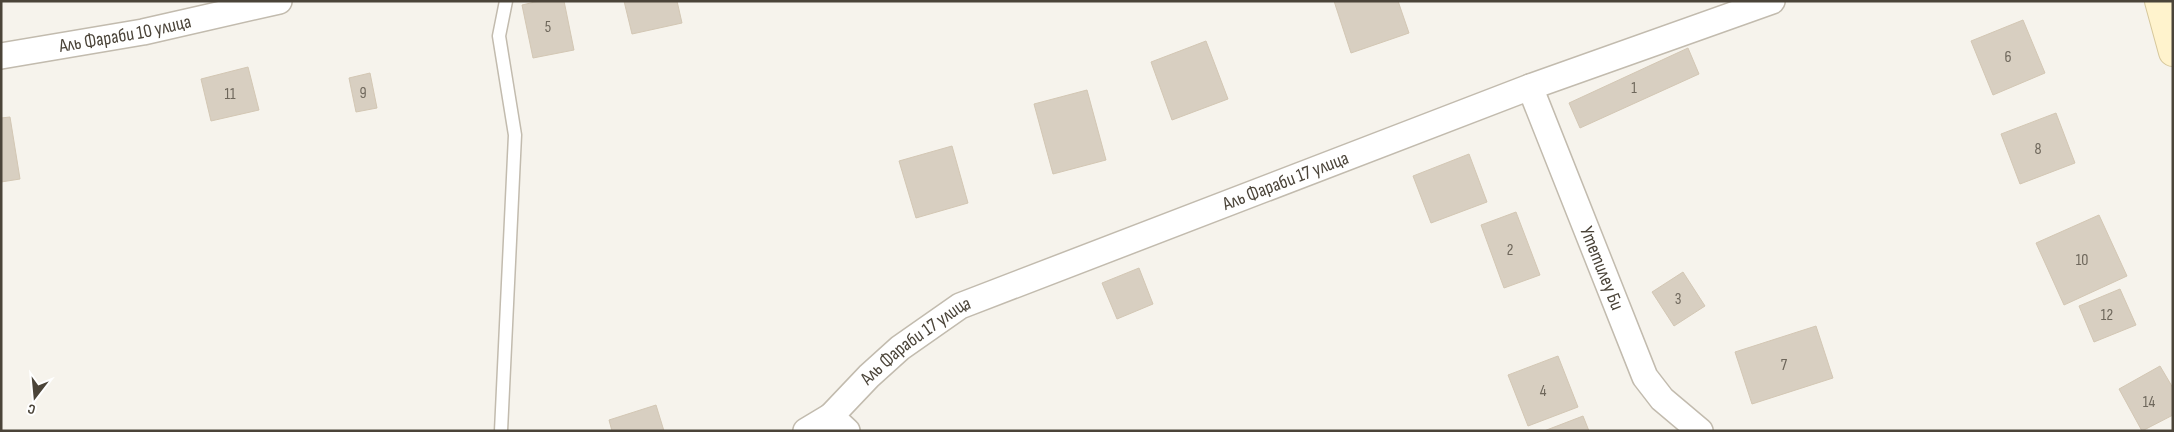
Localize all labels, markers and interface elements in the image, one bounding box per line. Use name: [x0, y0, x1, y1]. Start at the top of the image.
street label: Аль Фараби 10 улица: [56, 10, 193, 58]
house number: 5: [545, 18, 551, 37]
house number: 6: [2004, 48, 2012, 67]
house number: 1: [1631, 79, 1637, 98]
house number: 9: [359, 84, 367, 103]
house number: 11: [224, 85, 236, 104]
house number: 8: [2034, 140, 2042, 159]
street label: Аль Фараби 17 улица: [1218, 146, 1352, 216]
street label: Утетилеу Би: [1575, 223, 1629, 314]
house number: 2: [1507, 241, 1513, 260]
house number: 10: [2076, 251, 2088, 270]
house number: 3: [1675, 290, 1681, 309]
street label: Аль Фараби 17 улица: [855, 292, 974, 390]
house number: 12: [2101, 306, 2113, 325]
house number: 7: [1781, 356, 1788, 375]
north arrow: [10, 372, 60, 422]
house number: 4: [1540, 382, 1547, 401]
house number: 14: [2143, 393, 2155, 412]
text: С: [26, 400, 37, 418]

